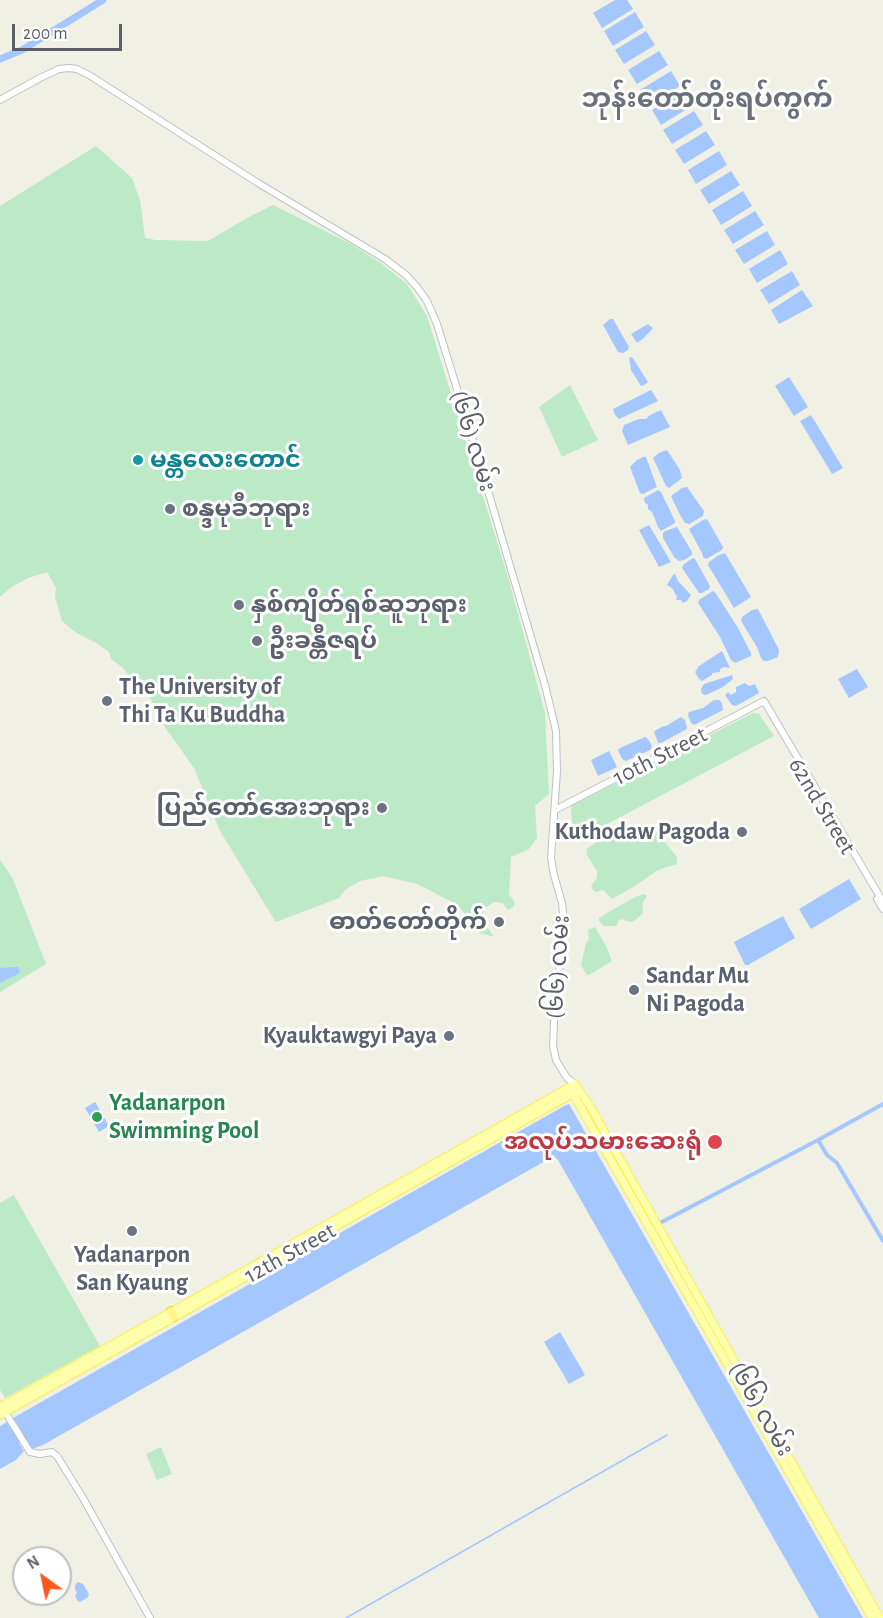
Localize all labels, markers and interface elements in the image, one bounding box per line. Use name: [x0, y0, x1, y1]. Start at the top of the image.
scale bar: [15, 12, 124, 50]
text: 200 m: [23, 25, 68, 43]
district label: ဘုန်းတော်တိုးရပ်ကွက်: [581, 83, 833, 115]
street label: (၆၆) လမ်း: [444, 387, 502, 495]
place label: မန္တလေးတောင်: [150, 446, 301, 474]
marker: မန္တလေးတောင်: [131, 453, 145, 467]
place label: စန္ဒမုခီဘုရား: [182, 495, 310, 523]
marker: စန္ဒမုခီဘုရား: [163, 502, 177, 516]
place label: နှစ်ကျိတ်ရှစ်ဆူဘုရား: [251, 591, 467, 619]
marker: နှစ်ကျိတ်ရှစ်ဆူဘုရား: [232, 598, 246, 612]
place label: ဦးခန္တီဇရပ်: [269, 627, 377, 655]
marker: ဦးခန္တီဇရပ်: [250, 634, 264, 648]
place label: The University of Thi Ta Ku Buddha: [119, 673, 285, 729]
marker: The University of Thi Ta Ku Buddha: [100, 694, 114, 708]
street label: 10th Street: [608, 720, 712, 792]
street label: 62nd Street: [782, 753, 862, 859]
place label: ပြည်တော်အေးဘုရား: [157, 794, 370, 822]
marker: ပြည်တော်အေးဘုရား: [375, 801, 389, 815]
place label: Kuthodaw Pagoda: [555, 818, 730, 846]
marker: Kuthodaw Pagoda: [735, 825, 749, 839]
place label: ဓာတ်တော်တိုက်: [329, 908, 487, 936]
street label: (၆၆) လမ်း: [540, 914, 576, 1020]
marker: ဓာတ်တော်တိုက်: [492, 915, 506, 929]
place label: Sandar Mu Ni Pagoda: [646, 962, 749, 1018]
marker: Sandar Mu Ni Pagoda: [627, 983, 641, 997]
place label: Kyauktawgyi Paya: [263, 1022, 437, 1050]
marker: Kyauktawgyi Paya: [442, 1029, 456, 1043]
place label: Yadanarpon Swimming Pool: [109, 1089, 259, 1145]
marker: Yadanarpon Swimming Pool: [90, 1110, 104, 1124]
place label: အလုပ်သမားဆေးရုံ: [504, 1128, 702, 1156]
marker: အလုပ်သမားဆေးရုံ: [706, 1133, 724, 1151]
street label: 12th Street: [239, 1216, 341, 1290]
marker: Yadanarpon San Kyaung: [125, 1224, 139, 1238]
place label: Yadanarpon San Kyaung: [74, 1241, 190, 1297]
street label: (၆၆) လမ်း: [722, 1357, 800, 1461]
north arrow: [12, 1546, 72, 1606]
text: N: [24, 1553, 42, 1572]

